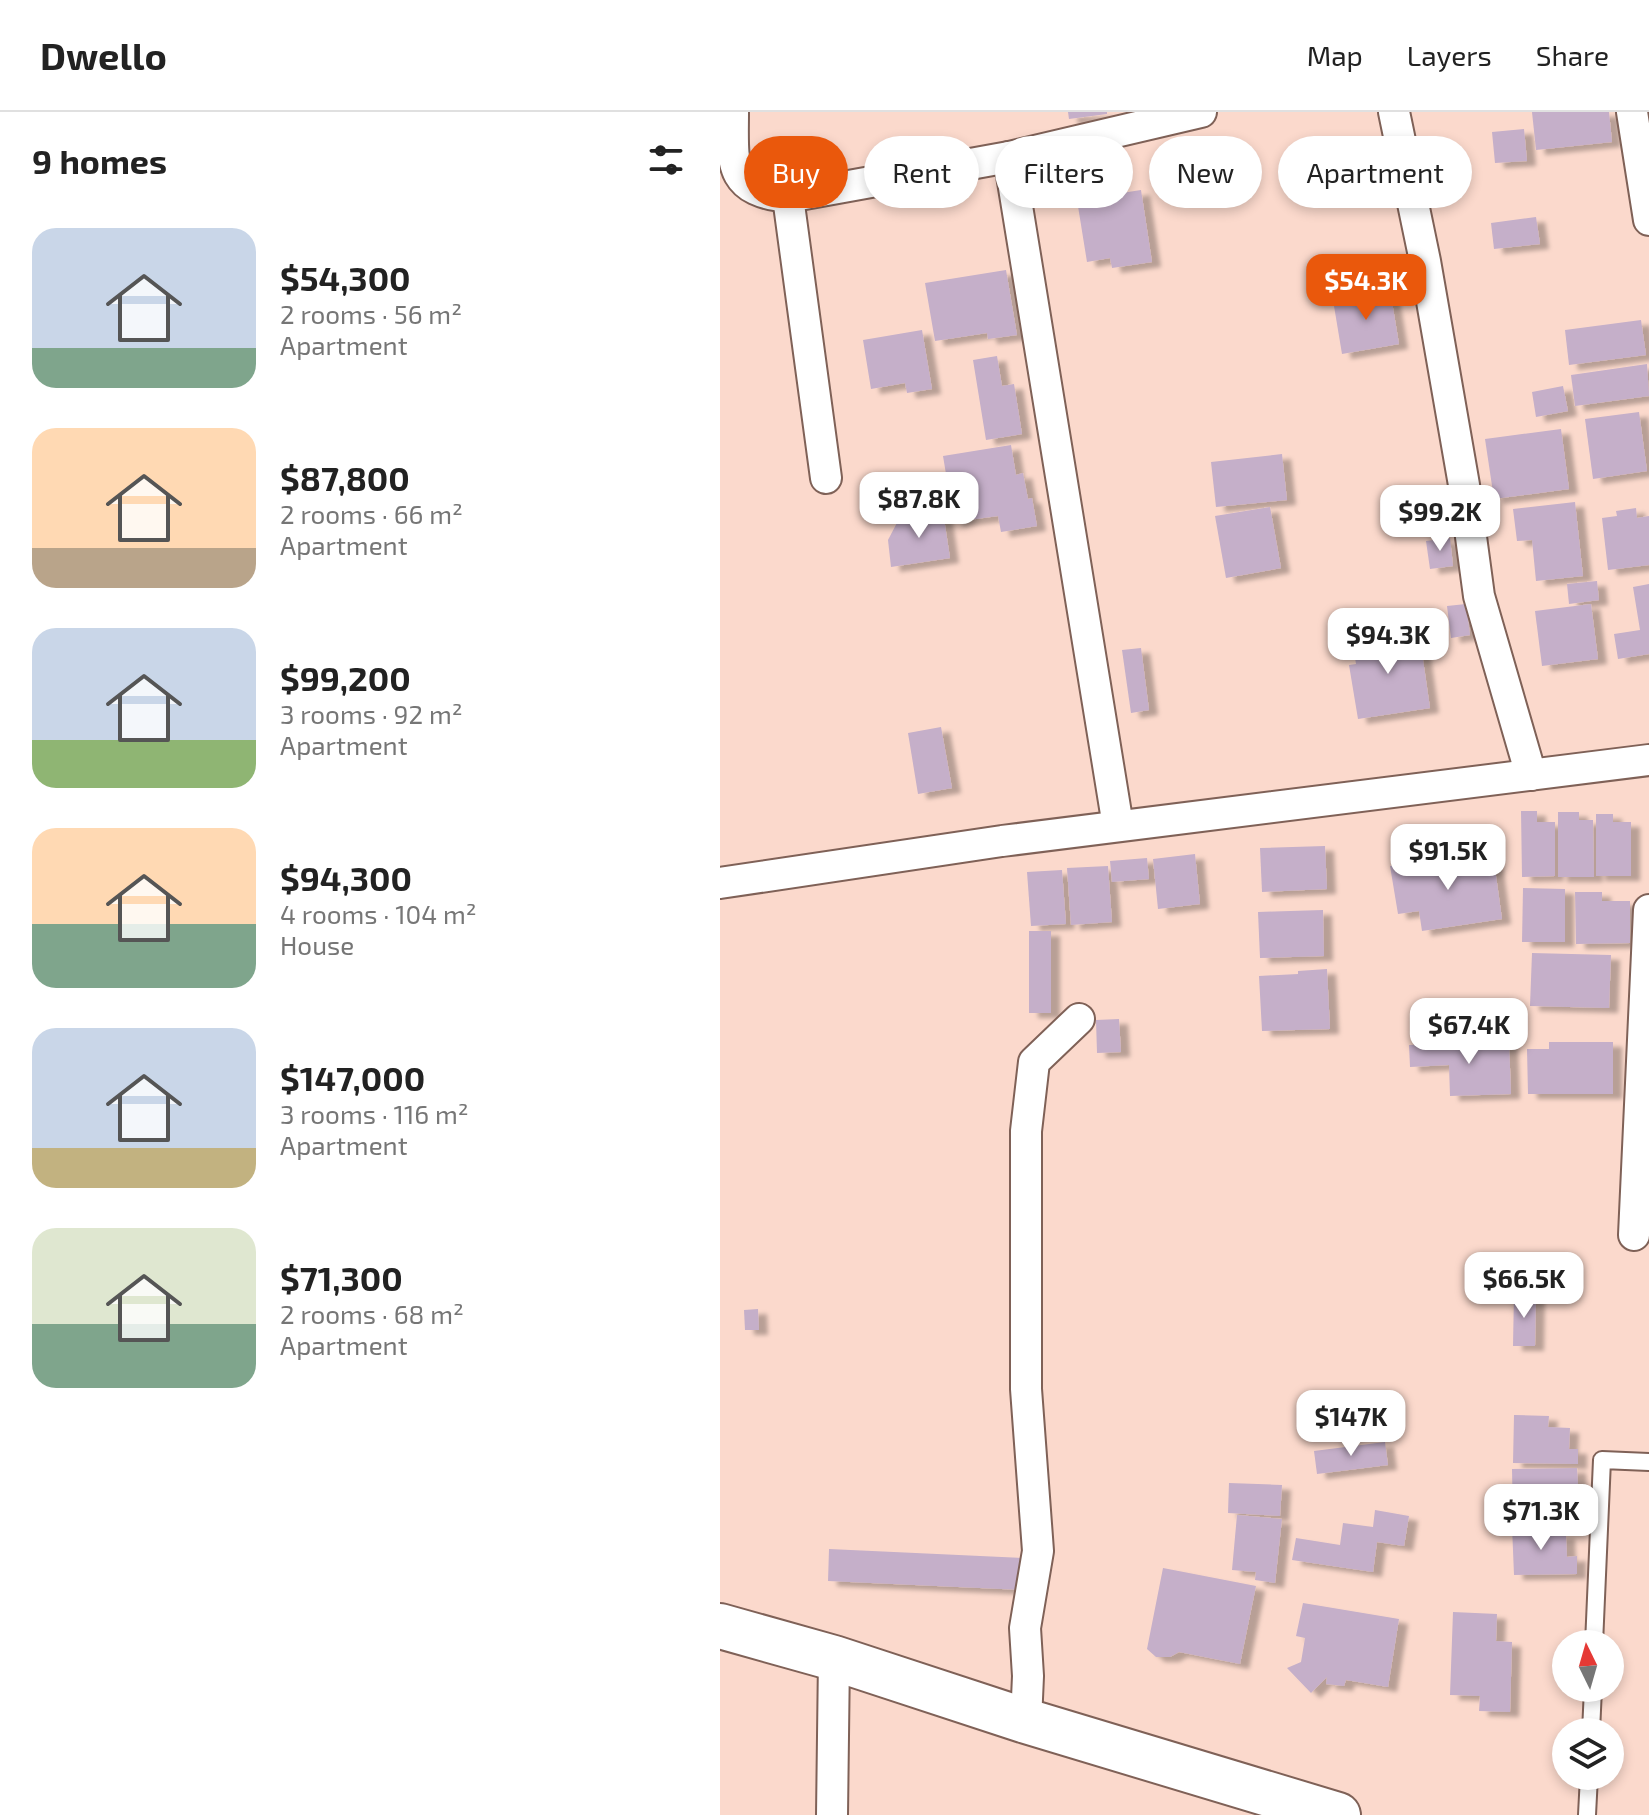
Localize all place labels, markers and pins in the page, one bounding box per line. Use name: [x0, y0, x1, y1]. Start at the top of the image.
pin: $54.3K: [1301, 254, 1431, 322]
pin: $87.8K: [854, 472, 984, 540]
pin: $99.2K: [1375, 485, 1505, 553]
pin: $94.3K: [1323, 608, 1453, 676]
pin: $91.5K: [1383, 824, 1513, 892]
pin: $67.4K: [1404, 998, 1534, 1066]
pin: $66.5K: [1459, 1252, 1589, 1320]
pin: $147K: [1295, 1390, 1407, 1458]
pin: $71.3K: [1476, 1484, 1606, 1552]

